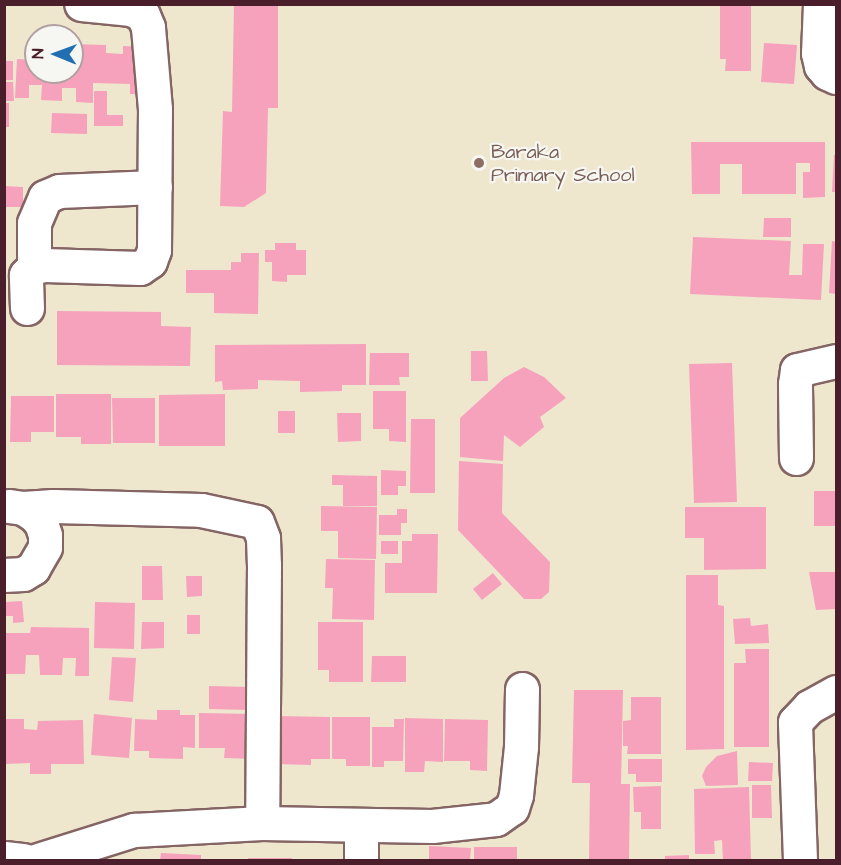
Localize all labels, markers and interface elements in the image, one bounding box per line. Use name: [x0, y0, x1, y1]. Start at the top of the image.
north arrow: [24, 24, 84, 84]
text: N: [27, 49, 49, 59]
place label: Baraka Primary School: [491, 140, 635, 187]
marker: Baraka Primary School: [472, 156, 486, 170]

